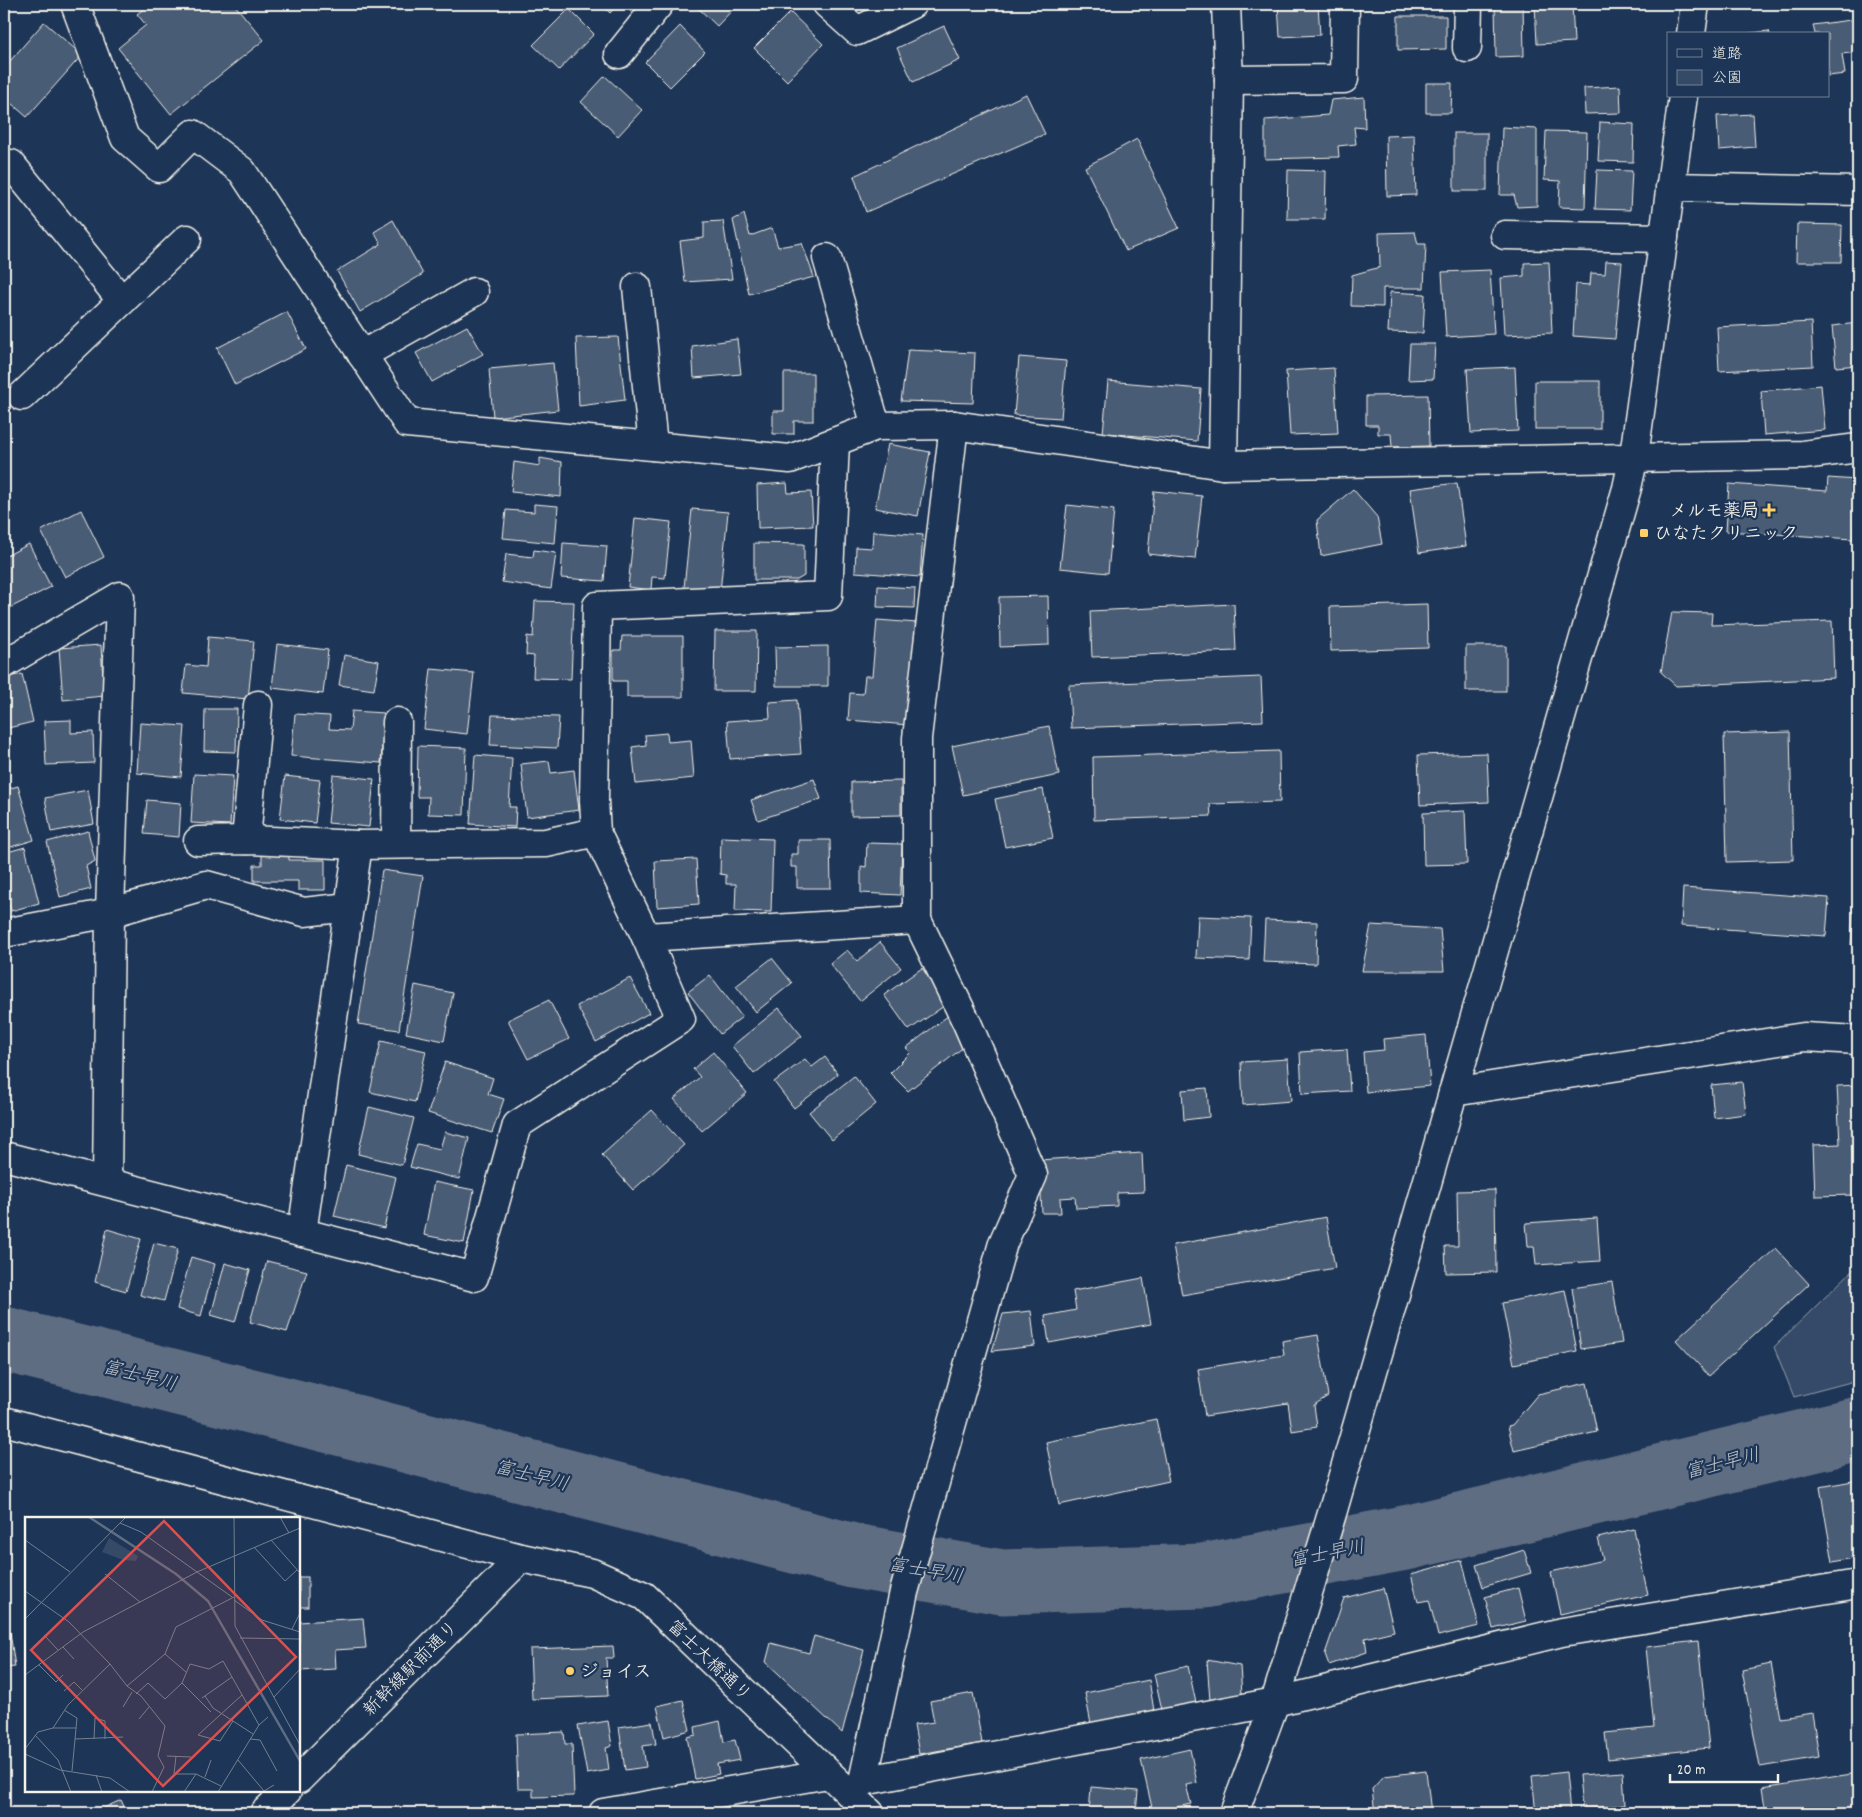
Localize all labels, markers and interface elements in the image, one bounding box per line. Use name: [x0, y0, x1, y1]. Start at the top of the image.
legend: [1667, 32, 1830, 98]
text: 道路: [1712, 44, 1742, 66]
text: 公園: [1712, 68, 1742, 90]
place label: メルモ薬局: [1669, 500, 1759, 525]
marker: メルモ薬局: [1763, 504, 1775, 516]
place label: ひなたクリニック: [1654, 523, 1798, 548]
marker: ひなたクリニック: [1638, 527, 1650, 539]
water label: 富士早川: [99, 1355, 179, 1400]
water label: 富士早川: [1683, 1443, 1763, 1488]
water label: 富士早川: [491, 1455, 571, 1500]
inset map: [25, 1517, 300, 1792]
water label: 富士早川: [1288, 1535, 1368, 1576]
water label: 富士早川: [886, 1553, 965, 1592]
street label: 富士大橋通り: [661, 1615, 756, 1708]
street label: 新幹線駅前通り: [358, 1616, 465, 1723]
place label: ジョイス: [580, 1661, 651, 1686]
marker: ジョイス: [564, 1665, 576, 1677]
scale bar: [1670, 1752, 1777, 1784]
text: 20 m: [1677, 1760, 1705, 1782]

